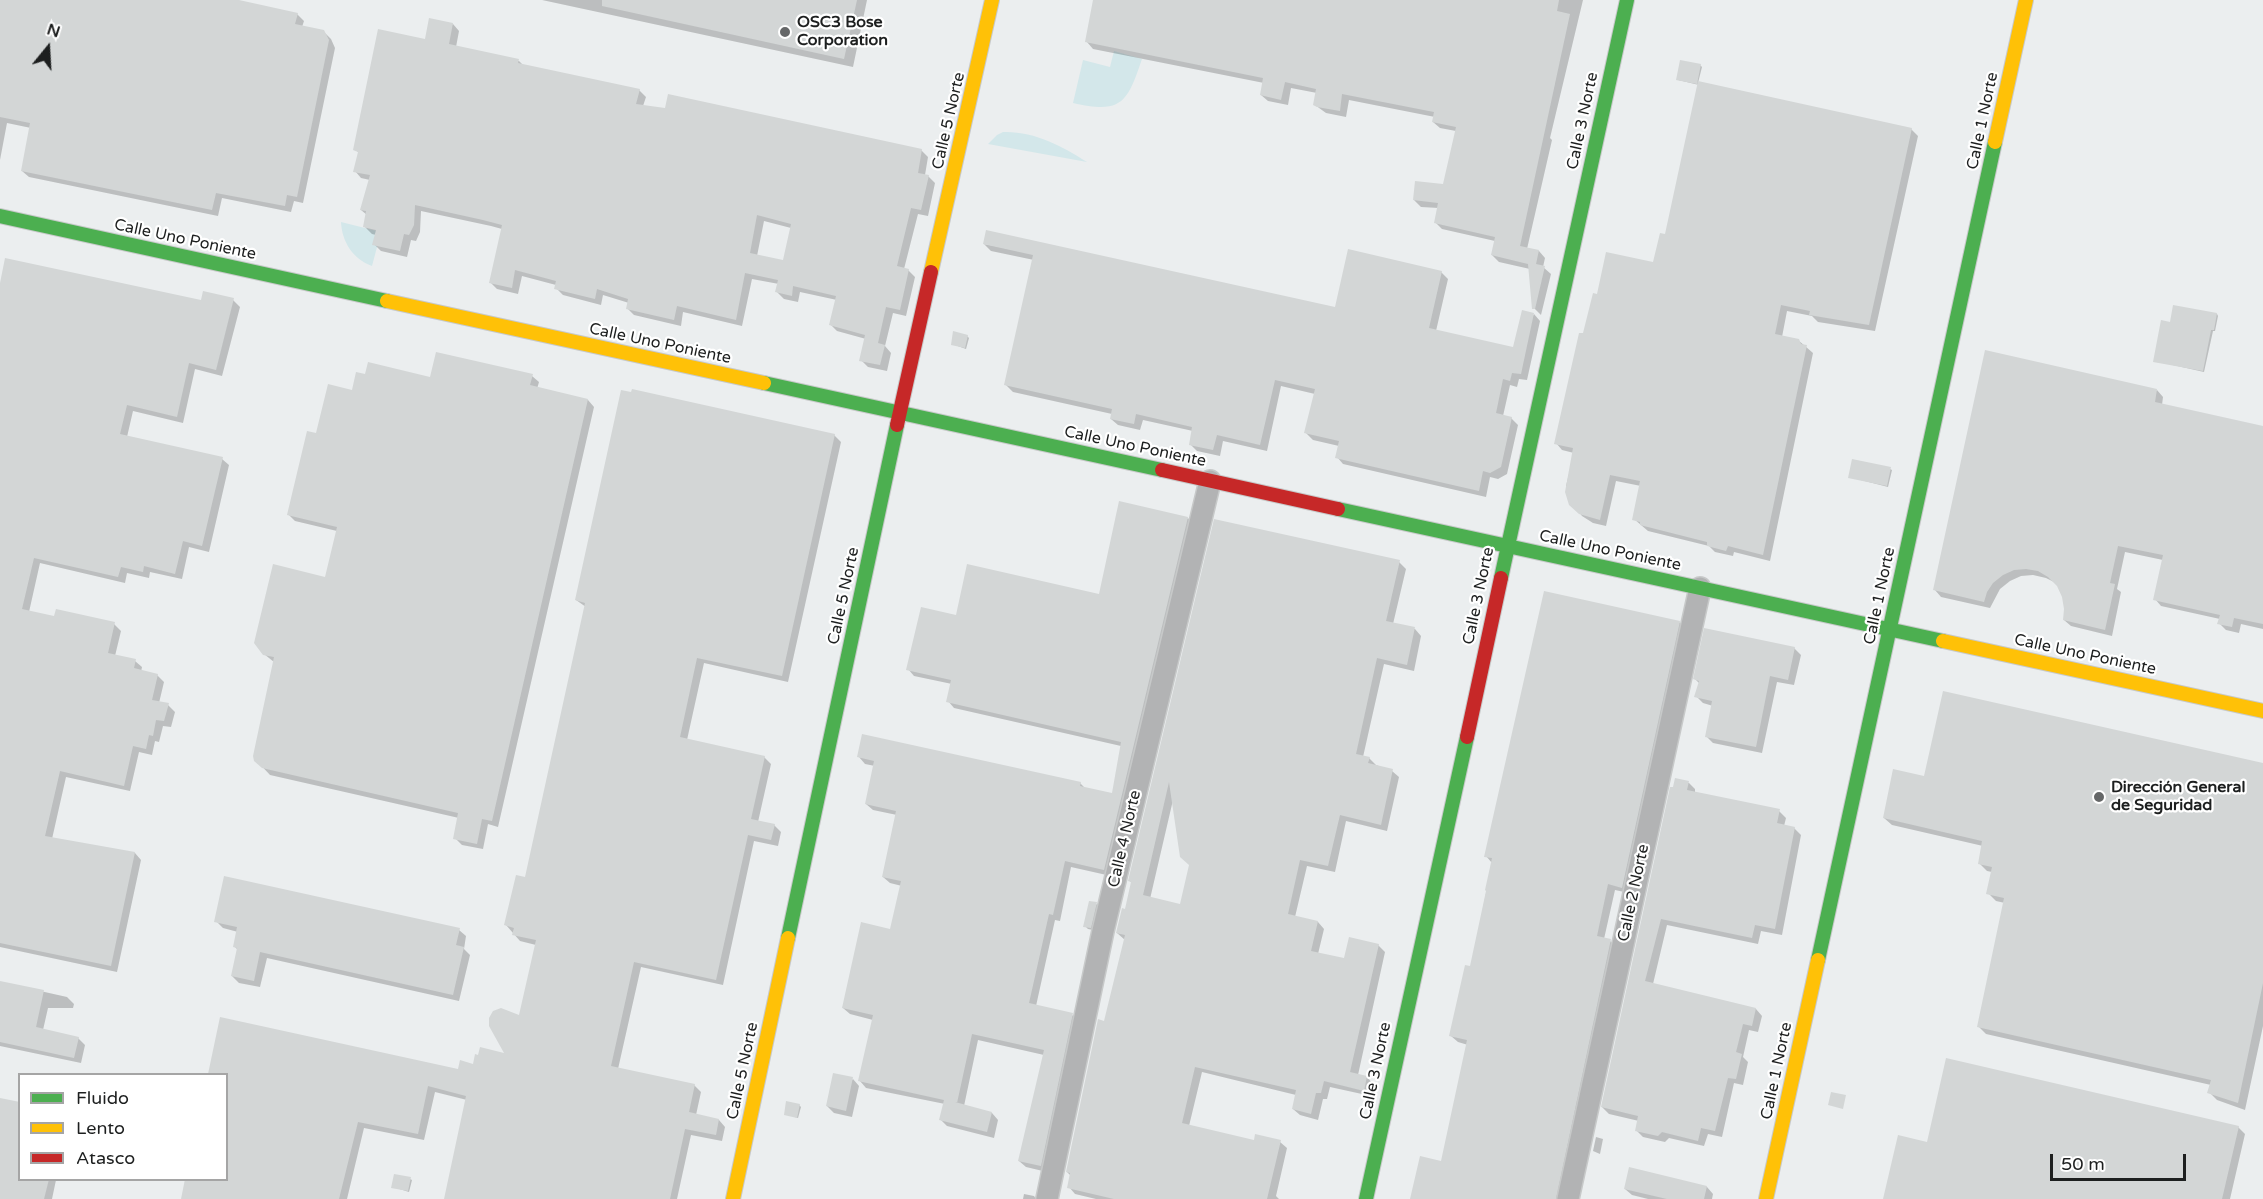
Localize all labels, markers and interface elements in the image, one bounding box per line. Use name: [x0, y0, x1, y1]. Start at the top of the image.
place label: OSC3 Bose Corporation: [797, 13, 888, 51]
north arrow: [18, 18, 78, 78]
text: N: [44, 19, 63, 42]
marker: OSC3 Bose Corporation: [778, 25, 792, 39]
street label: Calle 5 Norte: [929, 71, 969, 171]
street label: Calle 3 Norte: [1563, 71, 1603, 171]
street label: Calle 1 Norte: [1963, 71, 2003, 171]
street label: Calle Uno Poniente: [112, 216, 258, 264]
street label: Calle Uno Poniente: [587, 320, 733, 368]
street label: Calle Uno Poniente: [1062, 423, 1208, 471]
street label: Calle Uno Poniente: [1537, 527, 1683, 575]
street label: Calle 5 Norte: [824, 546, 864, 646]
street label: Calle 3 Norte: [1459, 546, 1499, 646]
street label: Calle 1 Norte: [1860, 546, 1900, 646]
street label: Calle Uno Poniente: [2012, 631, 2158, 679]
place label: Dirección General de Seguridad: [2111, 778, 2245, 816]
street label: Calle 4 Norte: [1105, 789, 1145, 889]
marker: Dirección General de Seguridad: [2092, 790, 2106, 804]
street label: Calle 2 Norte: [1614, 843, 1654, 943]
street label: Calle 5 Norte: [723, 1021, 763, 1121]
street label: Calle 3 Norte: [1356, 1021, 1396, 1121]
street label: Calle 1 Norte: [1757, 1021, 1797, 1121]
legend: [18, 1073, 228, 1181]
text: Fluido: [76, 1087, 129, 1109]
text: Lento: [76, 1117, 125, 1139]
scale bar: [2053, 1142, 2190, 1180]
text: Atasco: [76, 1147, 135, 1169]
text: 50 m: [2061, 1153, 2105, 1175]

